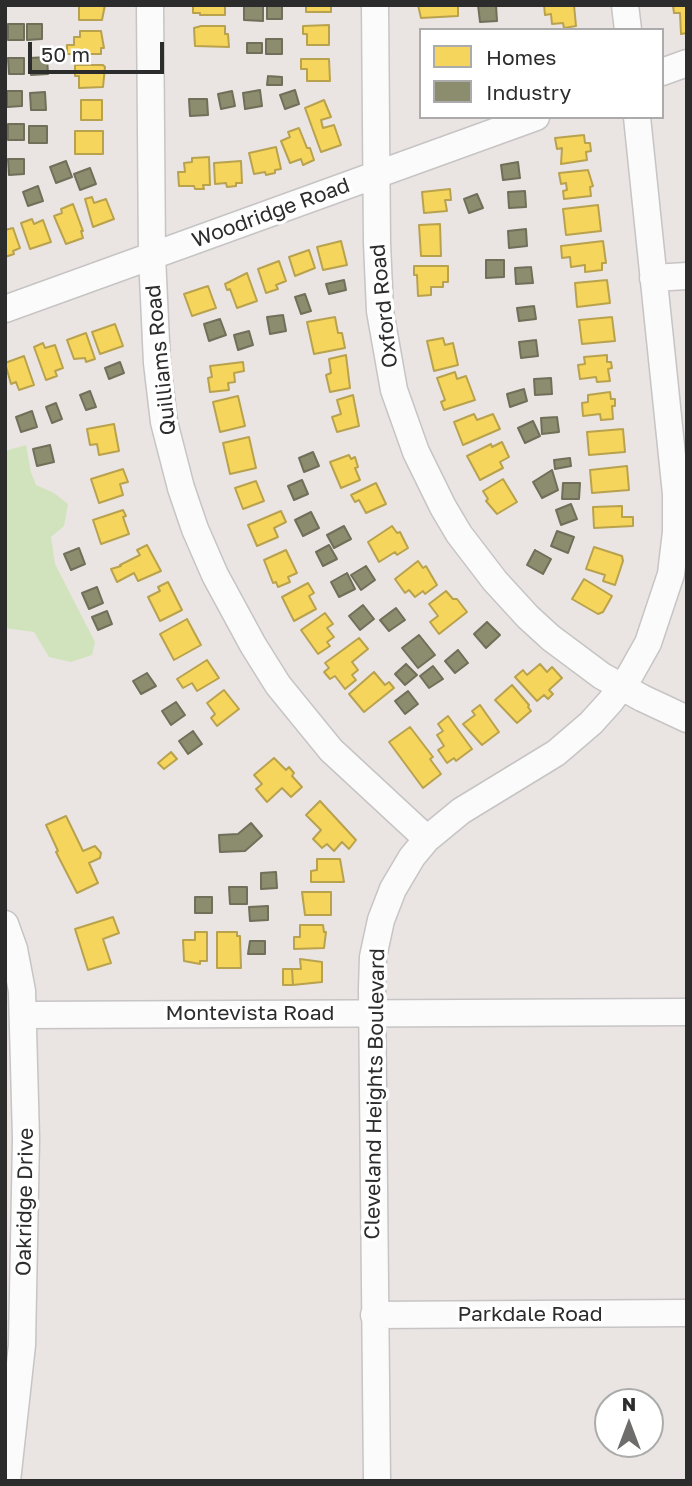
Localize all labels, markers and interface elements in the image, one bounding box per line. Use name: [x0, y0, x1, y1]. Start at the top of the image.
scale bar: [32, 28, 168, 72]
legend: [419, 28, 664, 119]
text: 50 m: [41, 41, 90, 67]
text: Homes: [486, 44, 556, 70]
text: Industry: [486, 79, 571, 105]
street label: Woodridge Road: [189, 173, 353, 253]
street label: Oxford Road: [365, 243, 403, 369]
street label: Quilliams Road: [141, 283, 181, 437]
street label: Cleveland Heights Boulevard: [360, 948, 390, 1240]
street label: Montevista Road: [165, 1000, 335, 1026]
street label: Oakridge Drive: [11, 1128, 39, 1276]
street label: Parkdale Road: [457, 1301, 603, 1327]
north arrow: [594, 1388, 664, 1458]
text: N: [622, 1392, 636, 1415]

